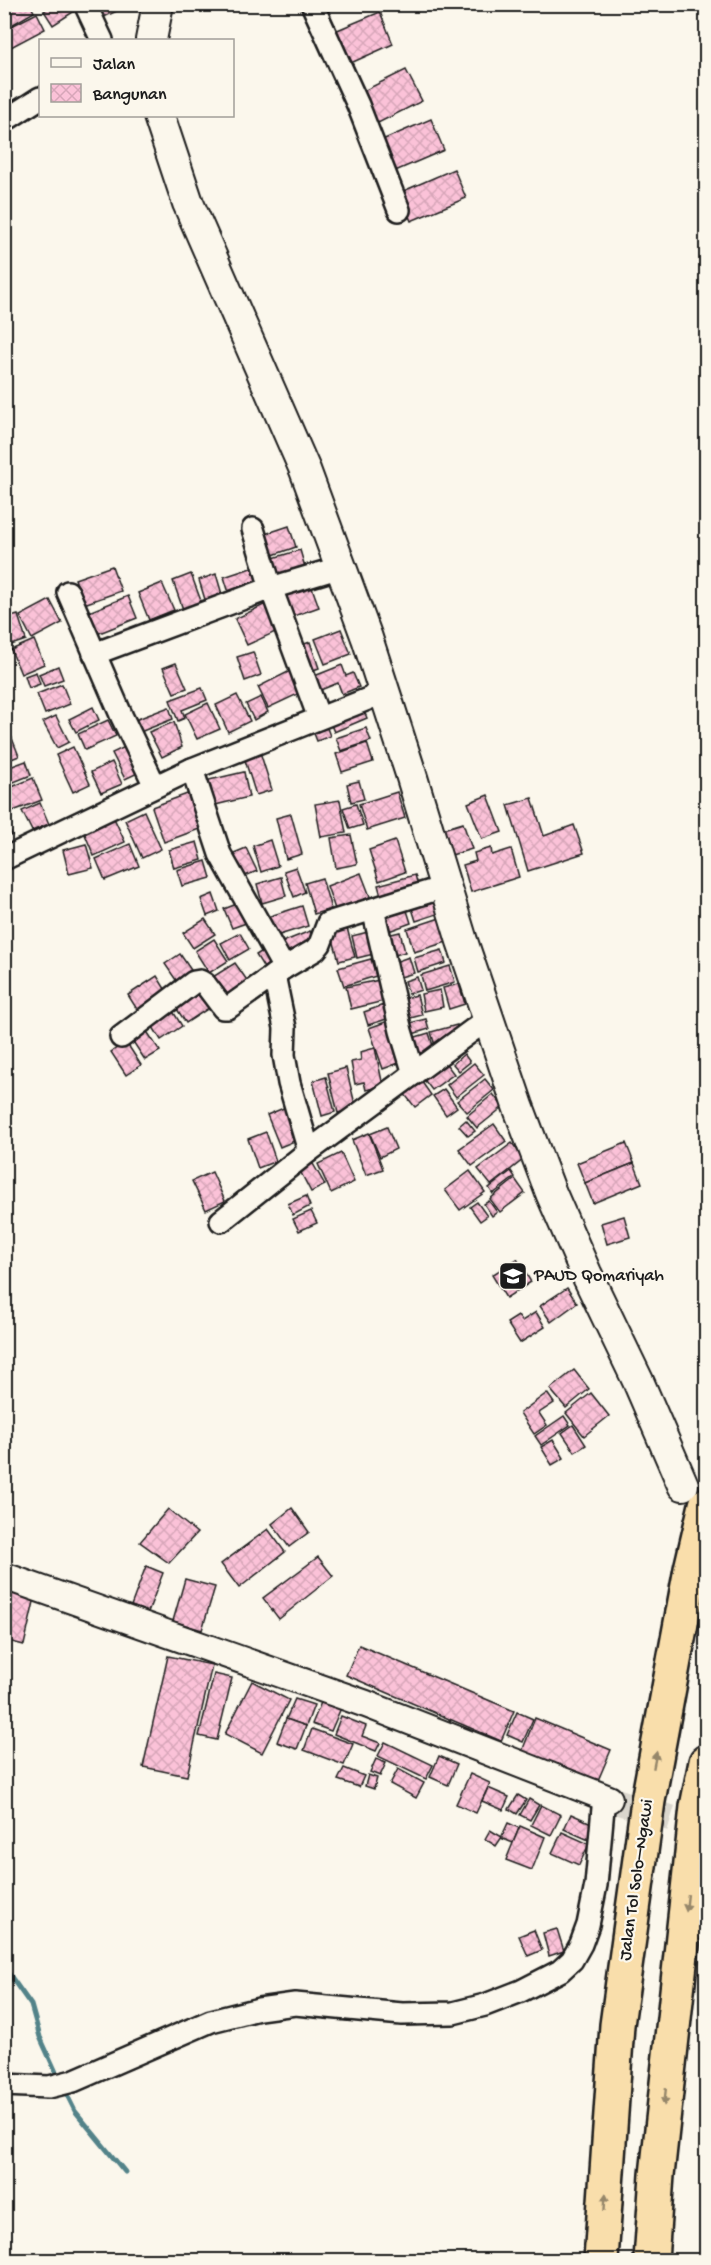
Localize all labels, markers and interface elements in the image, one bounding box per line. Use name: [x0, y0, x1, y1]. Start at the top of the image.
legend: [39, 39, 234, 117]
text: Jalan: [93, 55, 135, 76]
text: Bangunan: [92, 85, 167, 106]
school or university icon: PAUD Qomariyah: [497, 1260, 529, 1292]
place label: PAUD Qomariyah: [533, 1266, 664, 1287]
one-way arrow: [651, 1750, 660, 1769]
street label: Jalan Tol Solo–Ngawi: [615, 1798, 659, 1962]
one-way arrow: [682, 1894, 692, 1913]
one-way arrow: [660, 2087, 670, 2106]
one-way arrow: [600, 2193, 609, 2212]

